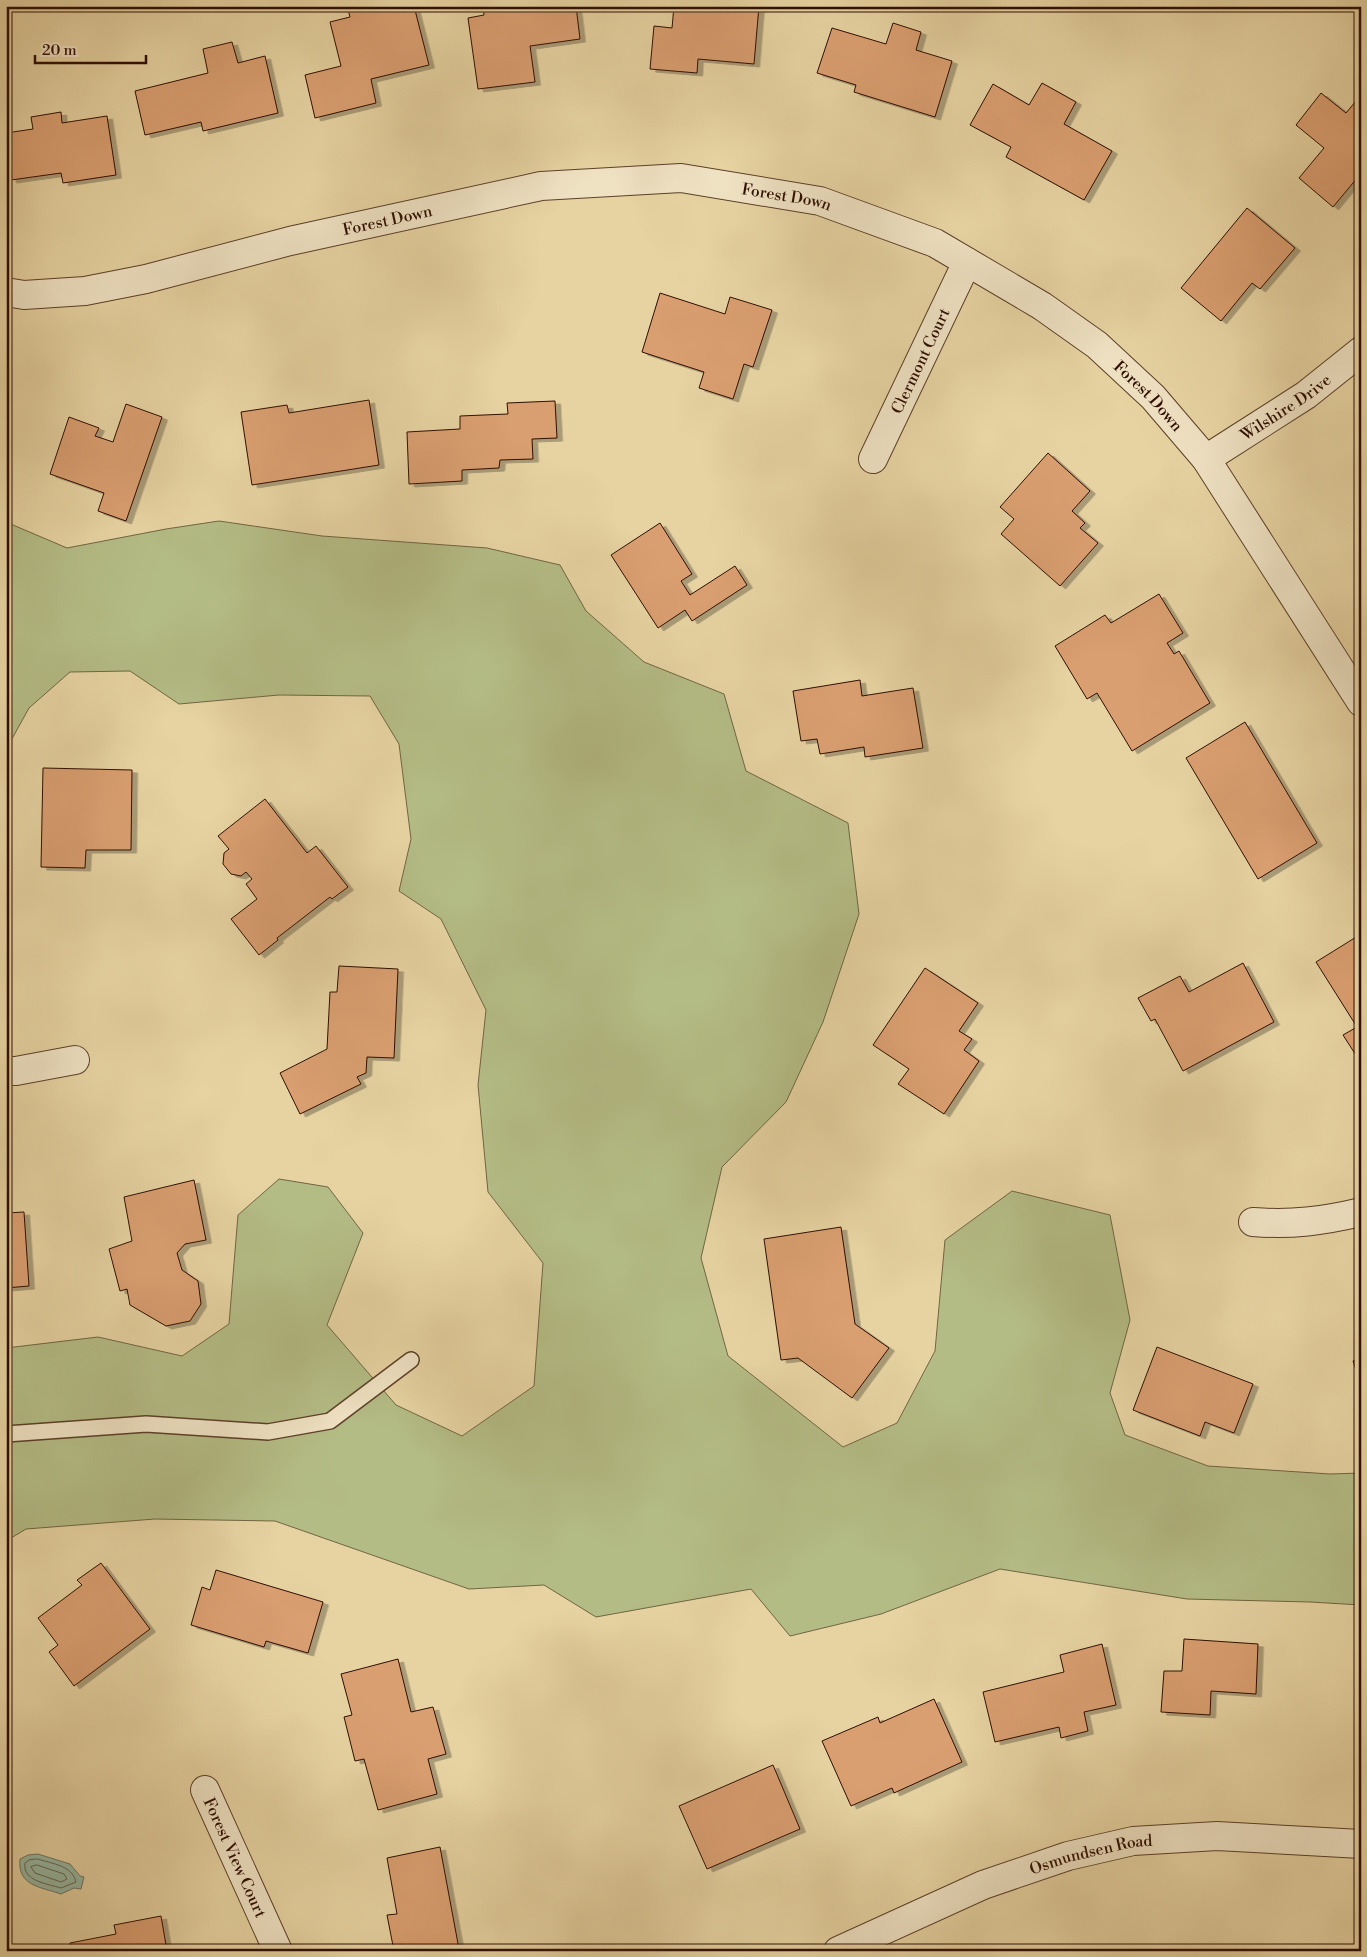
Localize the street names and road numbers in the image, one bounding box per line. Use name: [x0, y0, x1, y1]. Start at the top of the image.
street label: Forest Down: [740, 179, 835, 216]
street label: Forest Down: [341, 201, 435, 240]
street label: Clermont Court: [887, 305, 955, 417]
street label: Forest Down: [1109, 357, 1187, 436]
street label: Wilshire Drive: [1236, 370, 1335, 446]
street label: Forest View Court: [199, 1795, 271, 1921]
street label: Osmundsen Road: [1027, 1831, 1153, 1879]

